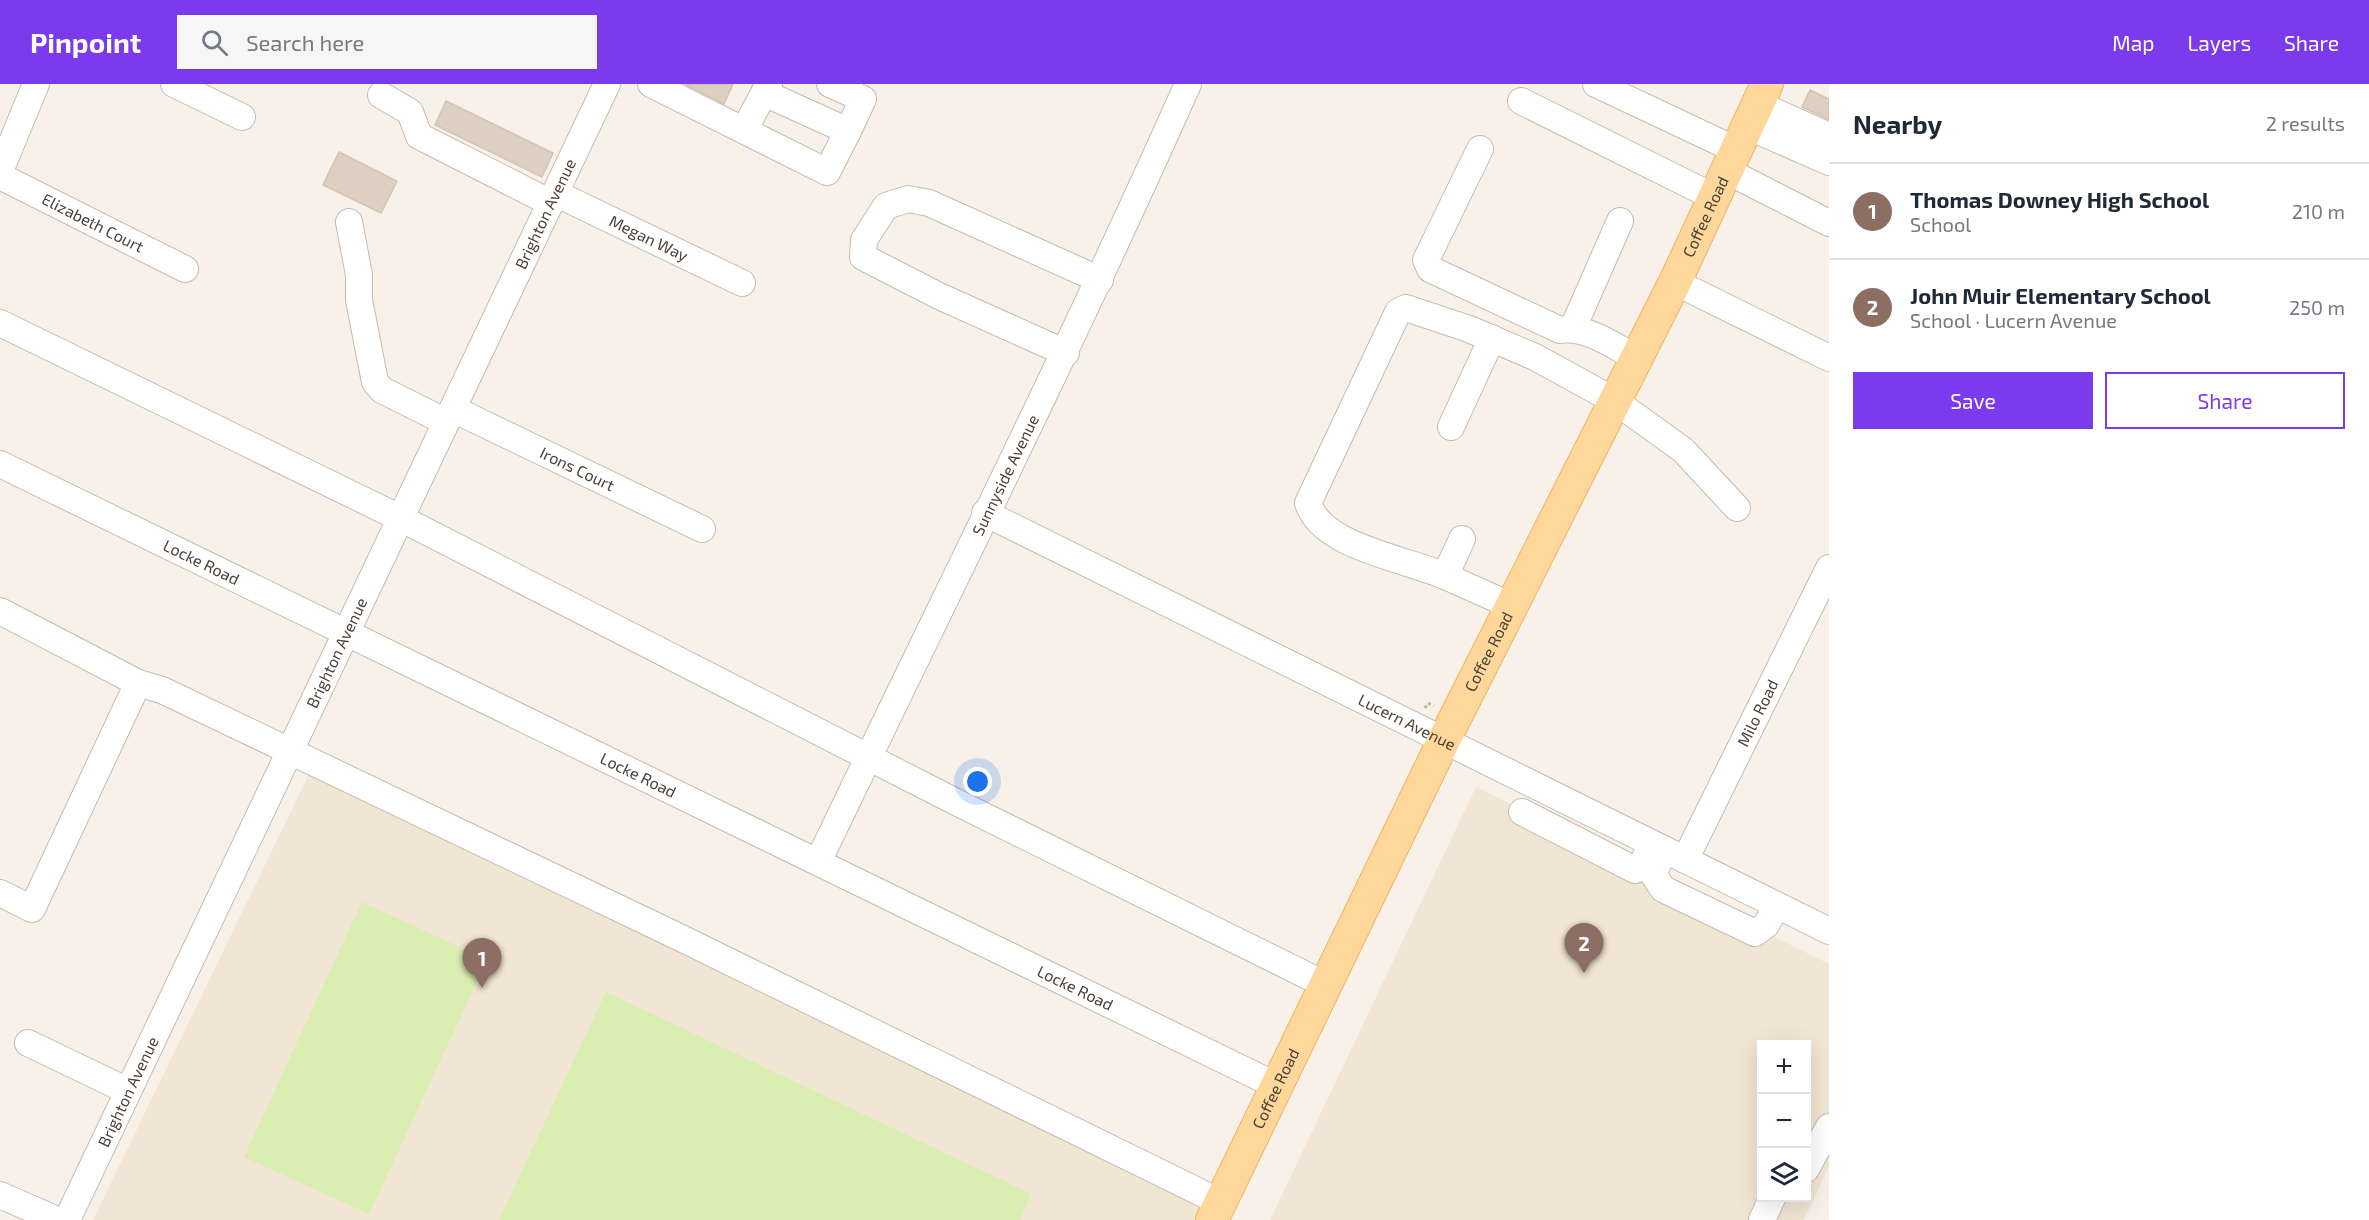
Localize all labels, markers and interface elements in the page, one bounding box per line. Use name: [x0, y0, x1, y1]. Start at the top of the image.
search box: [177, 15, 597, 69]
text: Pinpoint: [30, 25, 141, 59]
icon: search: [198, 26, 231, 59]
text: Search here: [246, 29, 364, 55]
text: Map: [2112, 30, 2154, 55]
text: Layers: [2187, 30, 2251, 55]
text: Share: [2284, 30, 2339, 55]
text: Nearby: [1853, 108, 1942, 139]
text: 2 results: [2266, 111, 2345, 135]
street label: Brighton Avenue: [510, 155, 579, 272]
street label: Coffee Road: [1678, 173, 1732, 260]
text: Thomas Downey High School: [1910, 186, 2209, 212]
street label: Elizabeth Court: [39, 189, 147, 256]
text: 1: [1868, 199, 1877, 223]
text: 210 m: [2292, 199, 2345, 223]
street label: Megan Way: [606, 211, 692, 265]
text: School: [1910, 212, 1971, 236]
text: John Muir Elementary School: [1910, 282, 2211, 308]
text: 2: [1867, 295, 1878, 319]
text: 250 m: [2289, 295, 2345, 319]
text: School · Lucern Avenue: [1910, 308, 2117, 332]
button: Save: [1853, 372, 2093, 429]
button: Share: [2105, 372, 2345, 429]
street label: Sunnyside Avenue: [968, 411, 1042, 538]
street label: Irons Court: [537, 442, 618, 494]
street label: Locke Road: [161, 535, 243, 588]
street label: Brighton Avenue: [302, 594, 370, 711]
street label: Coffee Road: [1460, 608, 1516, 695]
street label: Milo Road: [1733, 676, 1782, 749]
street label: Lucern Avenue: [1355, 690, 1459, 754]
street label: Locke Road: [597, 748, 680, 801]
your location: [963, 767, 992, 796]
pin: 2: [1564, 924, 1604, 973]
pin: 1: [462, 938, 502, 988]
street label: Locke Road: [1034, 961, 1117, 1014]
street label: Brighton Avenue: [93, 1033, 162, 1150]
map controls: [1757, 1040, 1811, 1202]
button: +: [1757, 1040, 1811, 1094]
street label: Coffee Road: [1248, 1045, 1303, 1132]
button: −: [1757, 1094, 1811, 1148]
button: layers: [1757, 1148, 1811, 1202]

